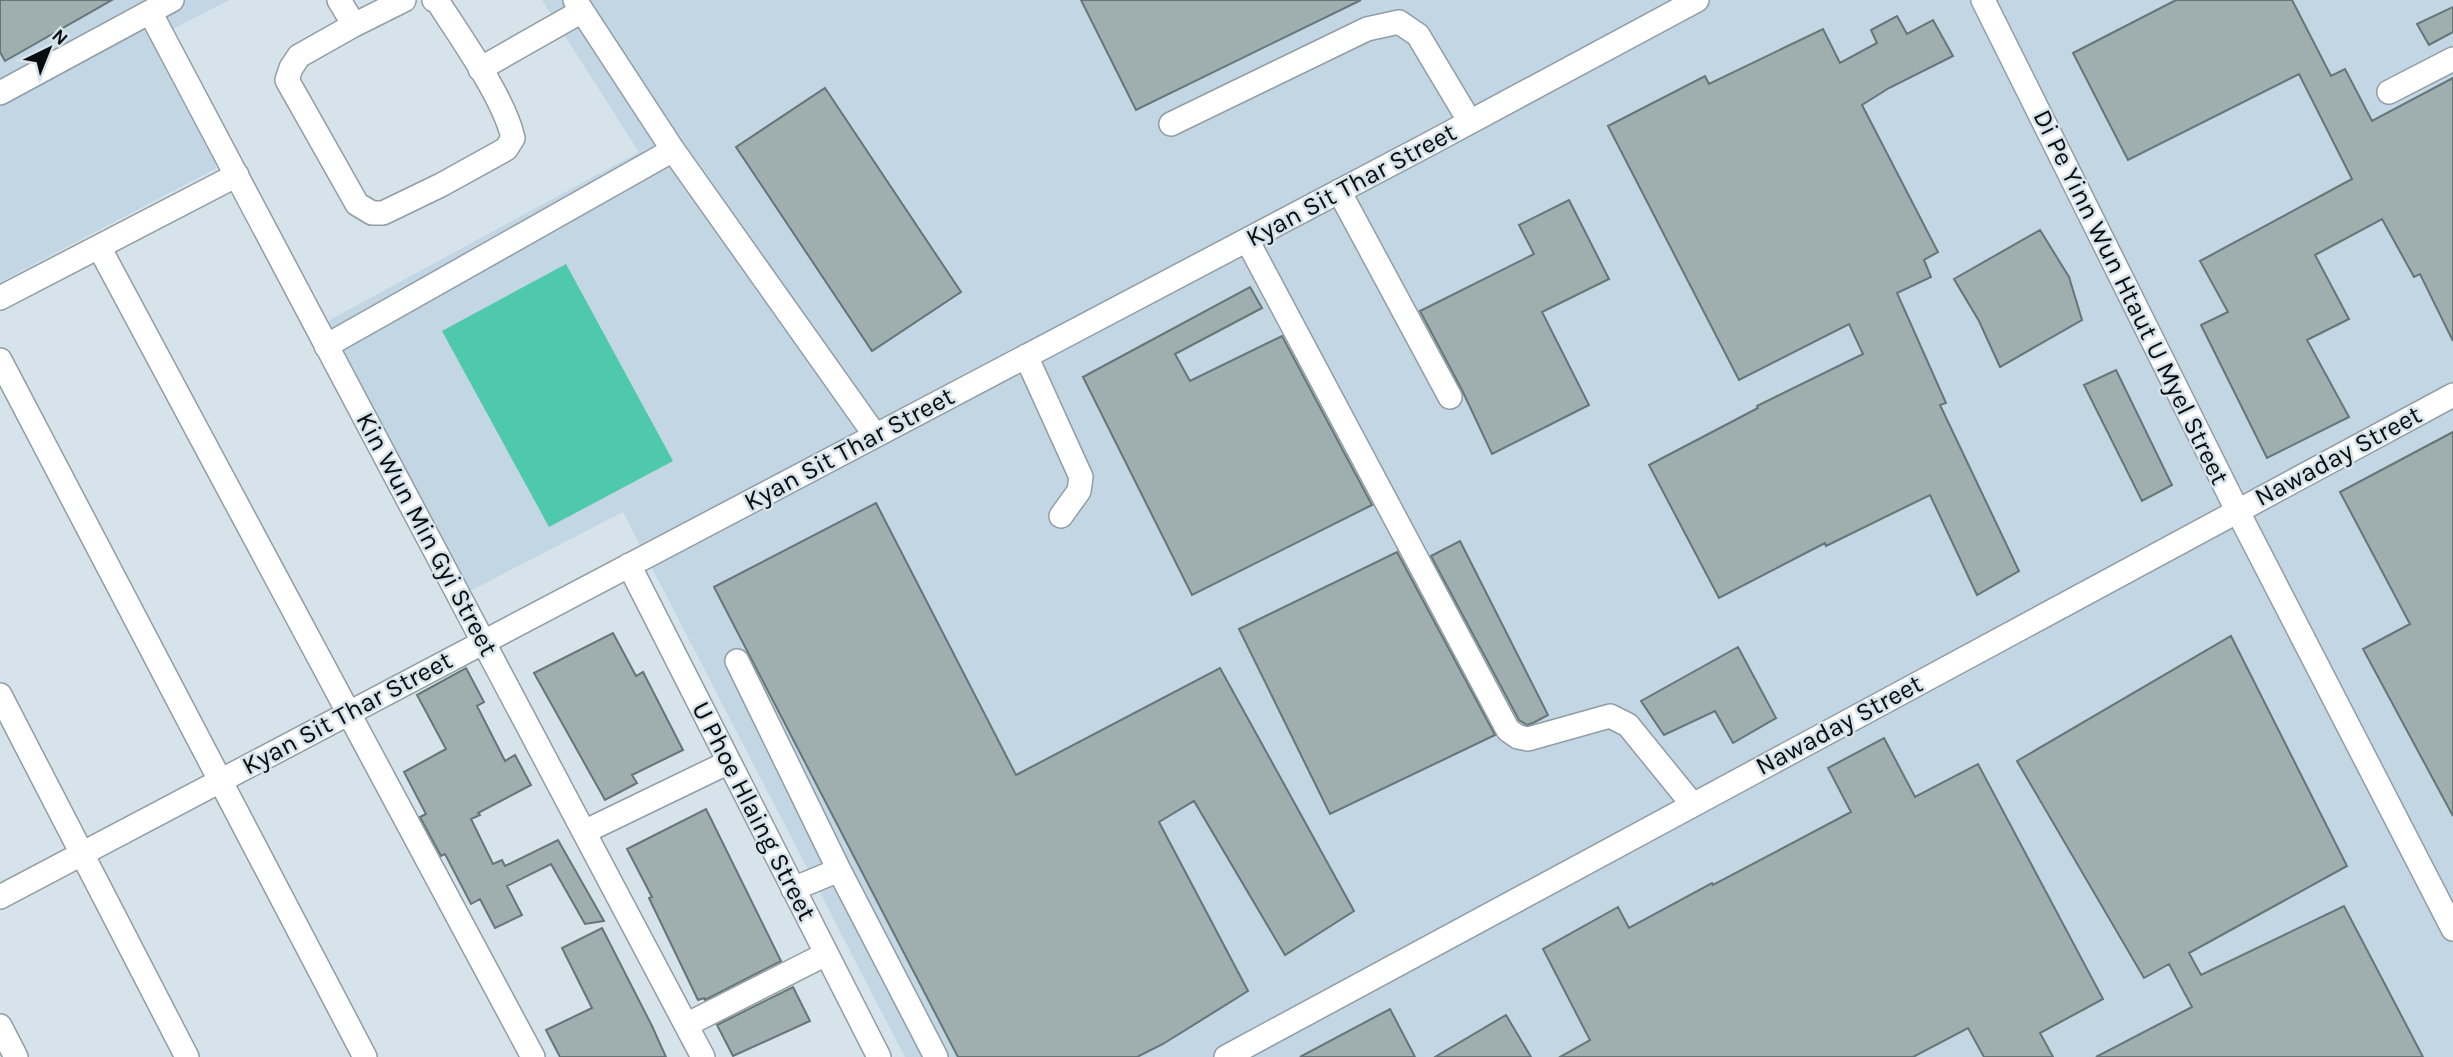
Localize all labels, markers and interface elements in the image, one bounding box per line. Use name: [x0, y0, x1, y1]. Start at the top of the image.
north arrow: [14, 14, 84, 84]
text: N: [47, 25, 72, 50]
street label: Di Pe Yinn Wun Htaut U Myel Street: [2026, 104, 2236, 490]
street label: Kyan Sit Thar Street: [1241, 116, 1462, 253]
street label: Kyan Sit Thar Street: [739, 380, 960, 517]
street label: Nawaday Street: [2249, 399, 2427, 513]
street label: Kin Wun Min Gyi Street: [350, 407, 504, 661]
street label: Kyan Sit Thar Street: [237, 644, 458, 781]
street label: Nawaday Street: [1750, 668, 1928, 782]
street label: U Phoe Hlaing Street: [685, 696, 823, 926]

